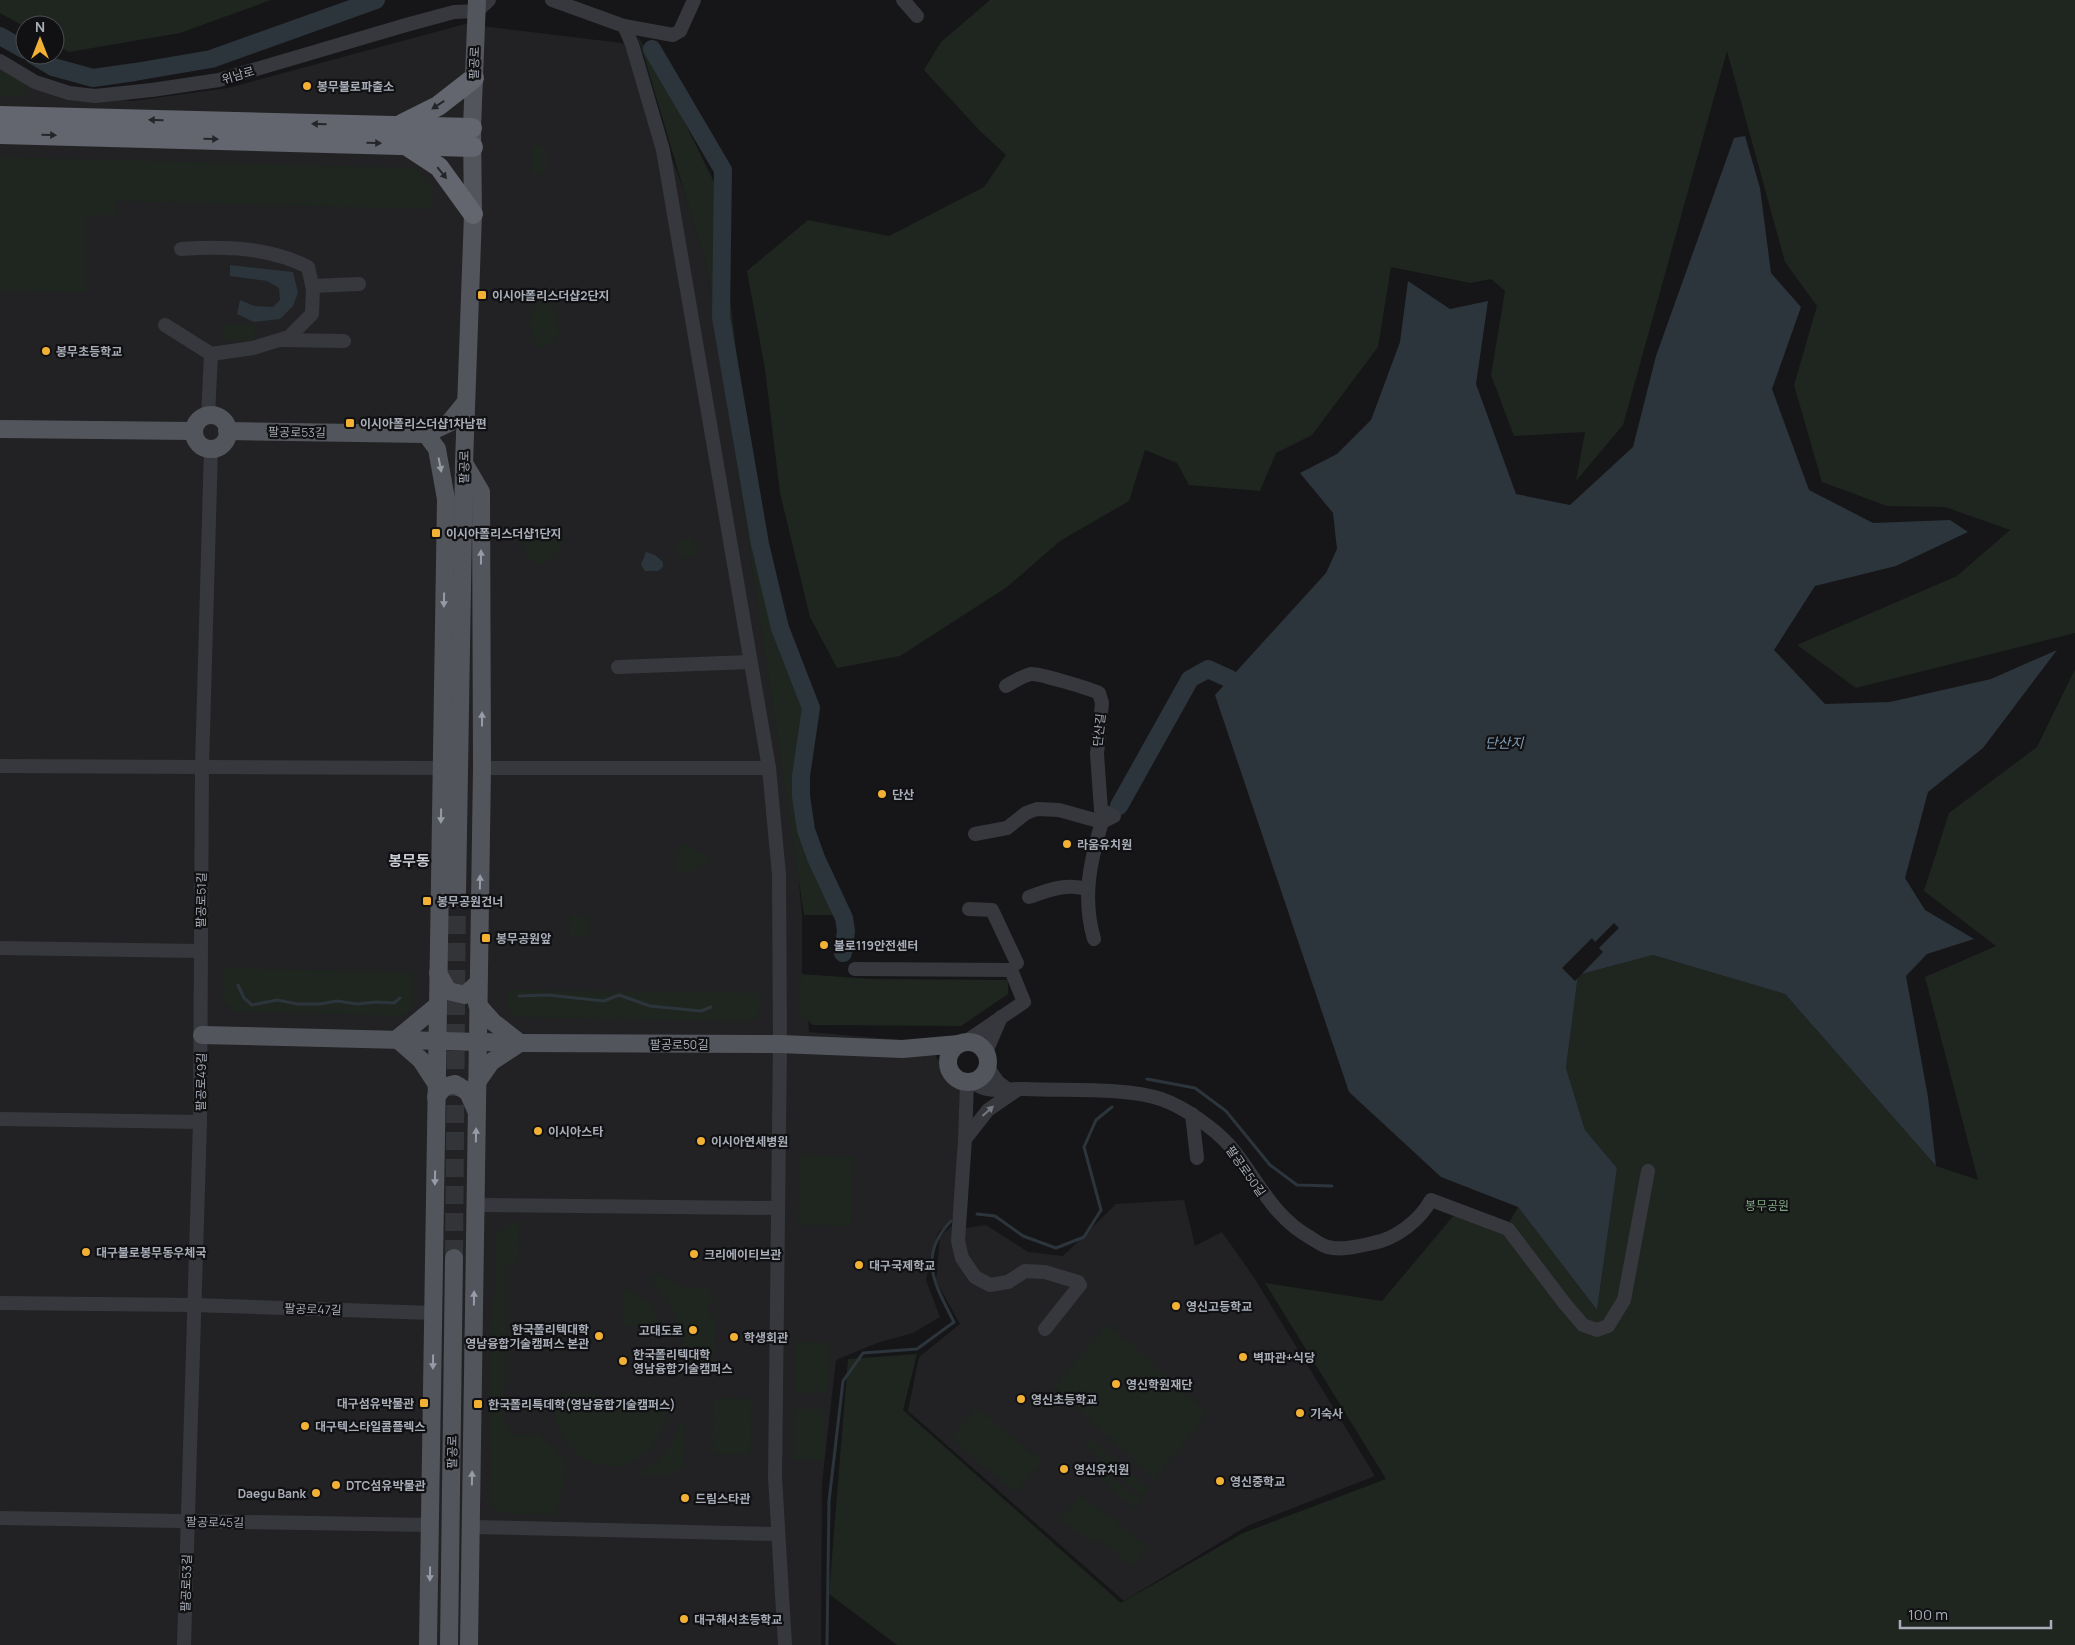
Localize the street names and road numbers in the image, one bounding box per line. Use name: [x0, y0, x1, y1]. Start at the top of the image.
street label: 팔공로: [465, 46, 483, 80]
street label: 위남로: [220, 62, 256, 88]
street label: 팔공로53길: [268, 423, 326, 441]
street label: 팔공로: [455, 450, 473, 484]
street label: 단산길: [1089, 713, 1109, 747]
street label: 팔공로51길: [192, 872, 210, 928]
street label: 팔공로50길: [650, 1036, 708, 1053]
street label: 팔공로49길: [192, 1053, 210, 1111]
street label: 팔공로50길: [1222, 1142, 1270, 1200]
street label: 팔공로47길: [284, 1300, 342, 1318]
street label: 팔공로: [443, 1435, 461, 1469]
street label: 팔공로45길: [186, 1513, 244, 1531]
street label: 팔공로53길: [176, 1554, 196, 1612]

